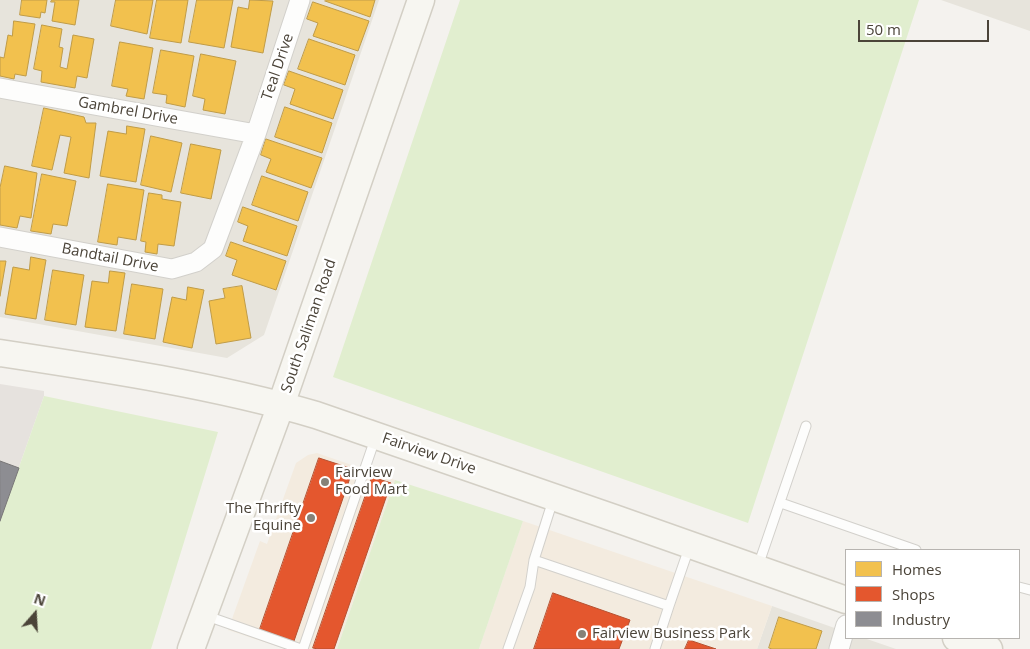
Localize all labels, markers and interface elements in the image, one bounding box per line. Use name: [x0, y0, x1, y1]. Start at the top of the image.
scale bar: [860, 10, 991, 42]
text: 50 m: [866, 19, 901, 39]
street label: Teal Drive: [258, 31, 298, 103]
street label: Gambrel Drive: [77, 93, 179, 129]
street label: Bandtail Drive: [60, 240, 160, 276]
street label: South Saliman Road: [278, 257, 340, 395]
street label: Fairview Drive: [380, 430, 478, 478]
place label: Fairview Food Mart: [335, 464, 407, 499]
marker: Fairview Food Mart: [319, 476, 331, 488]
place label: The Thrifty Equine: [226, 500, 301, 535]
marker: The Thrifty Equine: [305, 512, 317, 524]
legend: [845, 549, 1020, 639]
text: Homes: [892, 559, 942, 579]
text: Shops: [892, 584, 935, 604]
north arrow: [10, 589, 60, 639]
text: N: [32, 589, 49, 610]
text: Industry: [892, 609, 950, 629]
place label: Fairview Business Park: [592, 625, 750, 643]
marker: Fairview Business Park: [576, 628, 588, 640]

